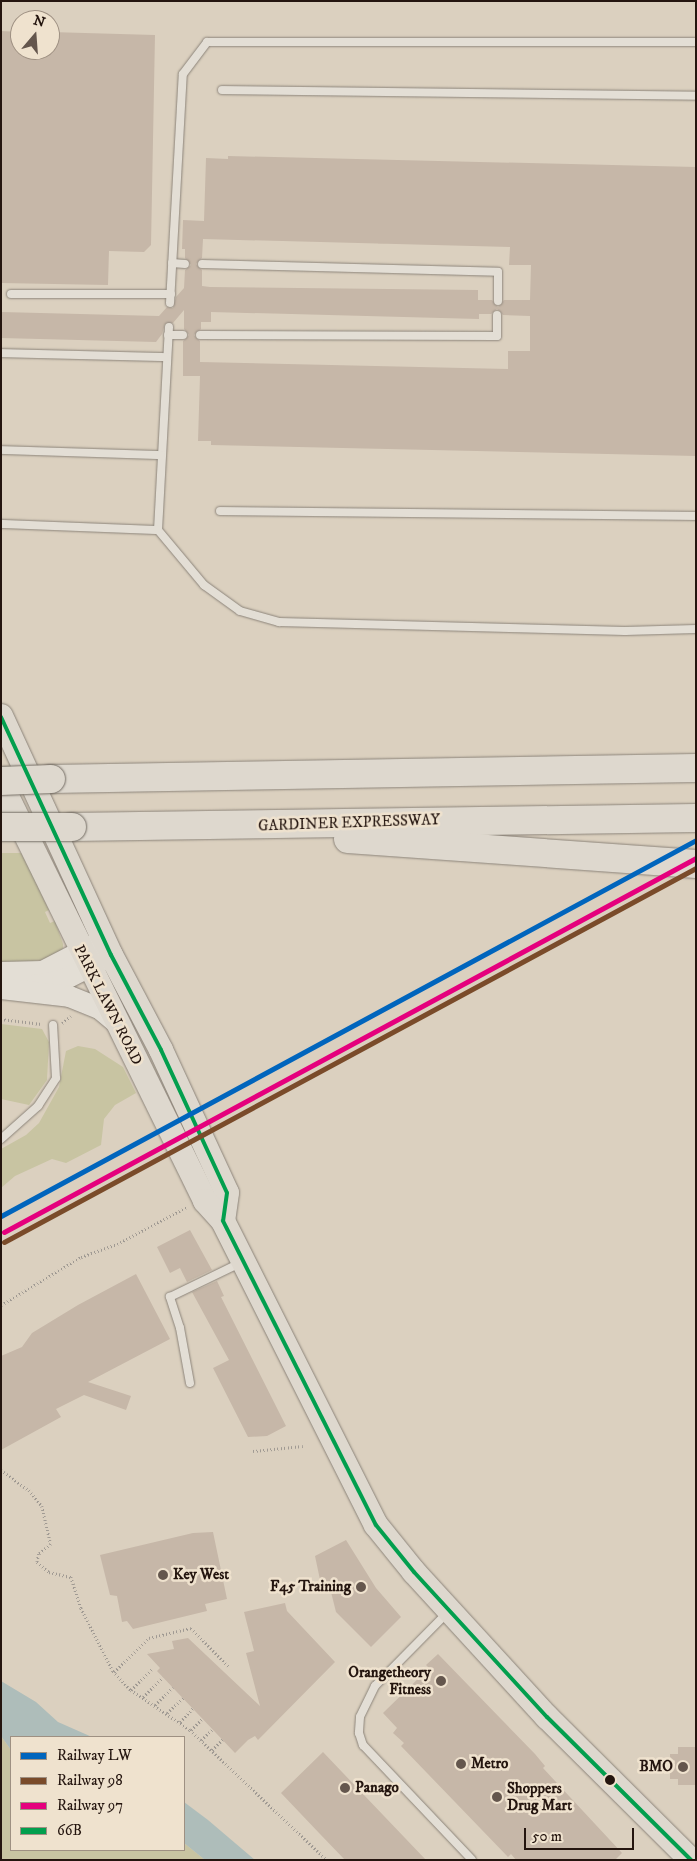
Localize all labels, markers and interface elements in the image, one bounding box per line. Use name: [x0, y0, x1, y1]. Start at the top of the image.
north arrow: [10, 10, 60, 60]
text: N: [31, 11, 48, 32]
street label: GARDINER EXPRESSWAY: [258, 811, 440, 835]
street label: PARK LAWN ROAD: [70, 942, 146, 1068]
place label: Key West: [173, 1566, 229, 1584]
marker: Key West: [157, 1569, 169, 1581]
place label: F45 Training: [270, 1578, 351, 1596]
marker: F45 Training: [355, 1581, 367, 1593]
place label: Orangetheory Fitness: [348, 1663, 431, 1698]
marker: Orangetheory Fitness: [435, 1675, 447, 1687]
legend: [10, 1736, 185, 1851]
text: Railway LW: [57, 1746, 132, 1765]
place label: Metro: [471, 1755, 508, 1773]
marker: Metro: [455, 1758, 467, 1770]
place label: BMO: [639, 1758, 673, 1776]
marker: BMO: [677, 1761, 689, 1773]
text: Railway 98: [57, 1771, 123, 1790]
unlabelled marker: [605, 1775, 615, 1785]
place label: Panago: [355, 1779, 399, 1797]
place label: Shoppers Drug Mart: [507, 1779, 572, 1814]
marker: Panago: [339, 1782, 351, 1794]
marker: Shoppers Drug Mart: [491, 1791, 503, 1803]
text: Railway 97: [57, 1796, 123, 1815]
scale bar: [527, 1818, 637, 1850]
text: 66B: [57, 1821, 82, 1840]
text: 50 m: [532, 1827, 562, 1846]

